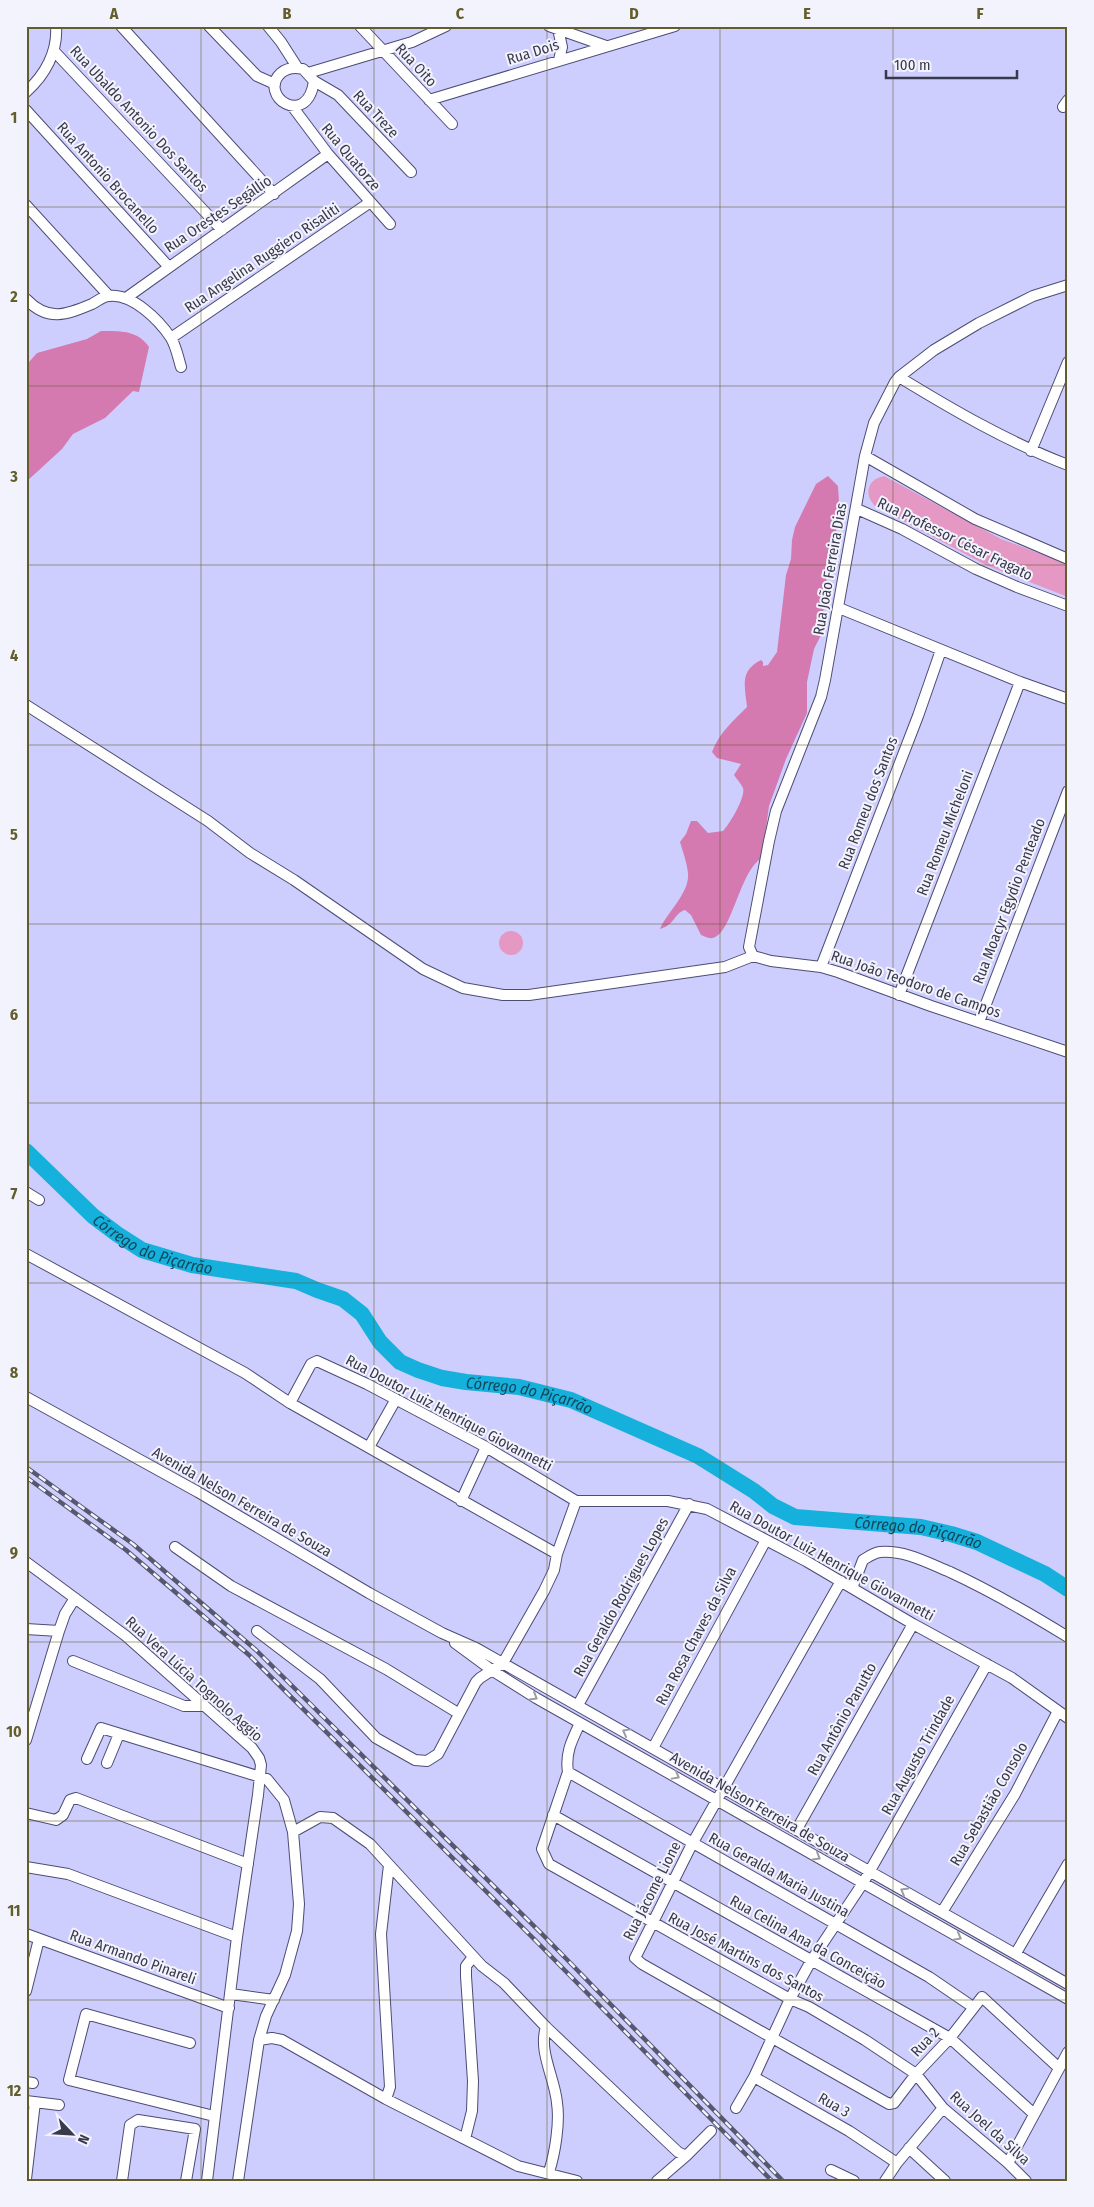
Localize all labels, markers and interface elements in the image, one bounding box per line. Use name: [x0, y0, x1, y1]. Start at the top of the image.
text: A: [109, 4, 119, 23]
text: B: [283, 4, 292, 23]
text: C: [456, 4, 465, 23]
text: D: [629, 4, 639, 23]
text: E: [803, 4, 811, 23]
text: F: [976, 4, 984, 23]
street label: Rua Dois: [505, 36, 561, 68]
street label: Rua Oito: [391, 40, 441, 90]
street label: Rua Ubaldo Antonio Dos Santos: [66, 42, 212, 196]
scale bar: [886, 48, 1018, 80]
text: 100 m: [894, 56, 931, 74]
street label: Rua Treze: [349, 86, 403, 142]
text: 1: [11, 108, 17, 127]
street label: Rua Antonio Brocanello: [53, 118, 163, 238]
street label: Rua Quatorze: [318, 120, 384, 194]
street label: Rua Orestes Segállio: [161, 171, 275, 257]
street label: Rua Angelina Ruggiero Risaliti: [181, 199, 343, 317]
text: 2: [9, 287, 18, 306]
text: 3: [9, 467, 18, 486]
street label: Rua Professor César Fragato: [875, 494, 1036, 584]
street label: Rua João Ferreira Dias: [810, 501, 850, 637]
text: 4: [10, 646, 18, 665]
street label: Rua Romeu dos Santos: [834, 734, 902, 872]
street label: Rua Romeu Micheloni: [913, 768, 977, 898]
street label: Rua Moacyr Egydio Penteado: [969, 815, 1049, 986]
text: 5: [10, 825, 18, 844]
street label: Rua João Teodoro de Campos: [829, 946, 1003, 1022]
text: 6: [10, 1005, 18, 1024]
text: 7: [11, 1184, 18, 1203]
water label: Córrego do Piçarrão: [89, 1210, 214, 1278]
street label: Rua Doutor Luiz Henrique Giovannetti: [343, 1351, 555, 1475]
text: 8: [10, 1363, 19, 1382]
water label: Córrego do Piçarrão: [465, 1373, 596, 1418]
street label: Avenida Nelson Ferreira de Souza: [149, 1443, 335, 1561]
street label: Rua Doutor Luiz Henrique Giovannetti: [727, 1497, 937, 1625]
water label: Córrego do Piçarrão: [854, 1512, 986, 1553]
street label: Rua Geraldo Rodrigues Lopes: [570, 1514, 672, 1680]
text: 9: [10, 1543, 18, 1562]
street label: Rua Rosa Chaves da Silva: [652, 1564, 740, 1708]
street label: Rua Vera Lúcia Tognolo Aggio: [122, 1613, 266, 1745]
street label: Rua Antônio Panutto: [804, 1659, 880, 1778]
one-way arrow: [529, 1690, 538, 1700]
street label: Rua Augusto Trindade: [878, 1692, 958, 1818]
text: 10: [6, 1722, 22, 1741]
one-way arrow: [622, 1728, 631, 1738]
street label: Rua Sebastião Consolo: [946, 1739, 1032, 1869]
street label: Avenida Nelson Ferreira de Souza: [667, 1748, 853, 1866]
one-way arrow: [671, 1770, 680, 1780]
street label: Rua Geralda Maria Justina: [706, 1829, 852, 1921]
street label: Rua Jácome Lione: [619, 1839, 685, 1943]
one-way arrow: [812, 1850, 821, 1860]
one-way arrow: [900, 1887, 909, 1897]
street label: Rua Celina Ana da Conceição: [727, 1892, 889, 1993]
text: 11: [7, 1901, 21, 1920]
street label: Rua José Martins dos Santos: [665, 1908, 827, 2006]
street label: Rua Armando Pinareli: [67, 1926, 199, 1988]
one-way arrow: [953, 1931, 962, 1941]
street label: Rua 2: [907, 2023, 943, 2060]
text: 12: [7, 2081, 22, 2100]
street label: Rua Joel da Silva: [946, 2087, 1034, 2169]
street label: Rua 3: [815, 2089, 853, 2121]
north arrow: [48, 2110, 98, 2160]
text: N: [74, 2132, 93, 2147]

